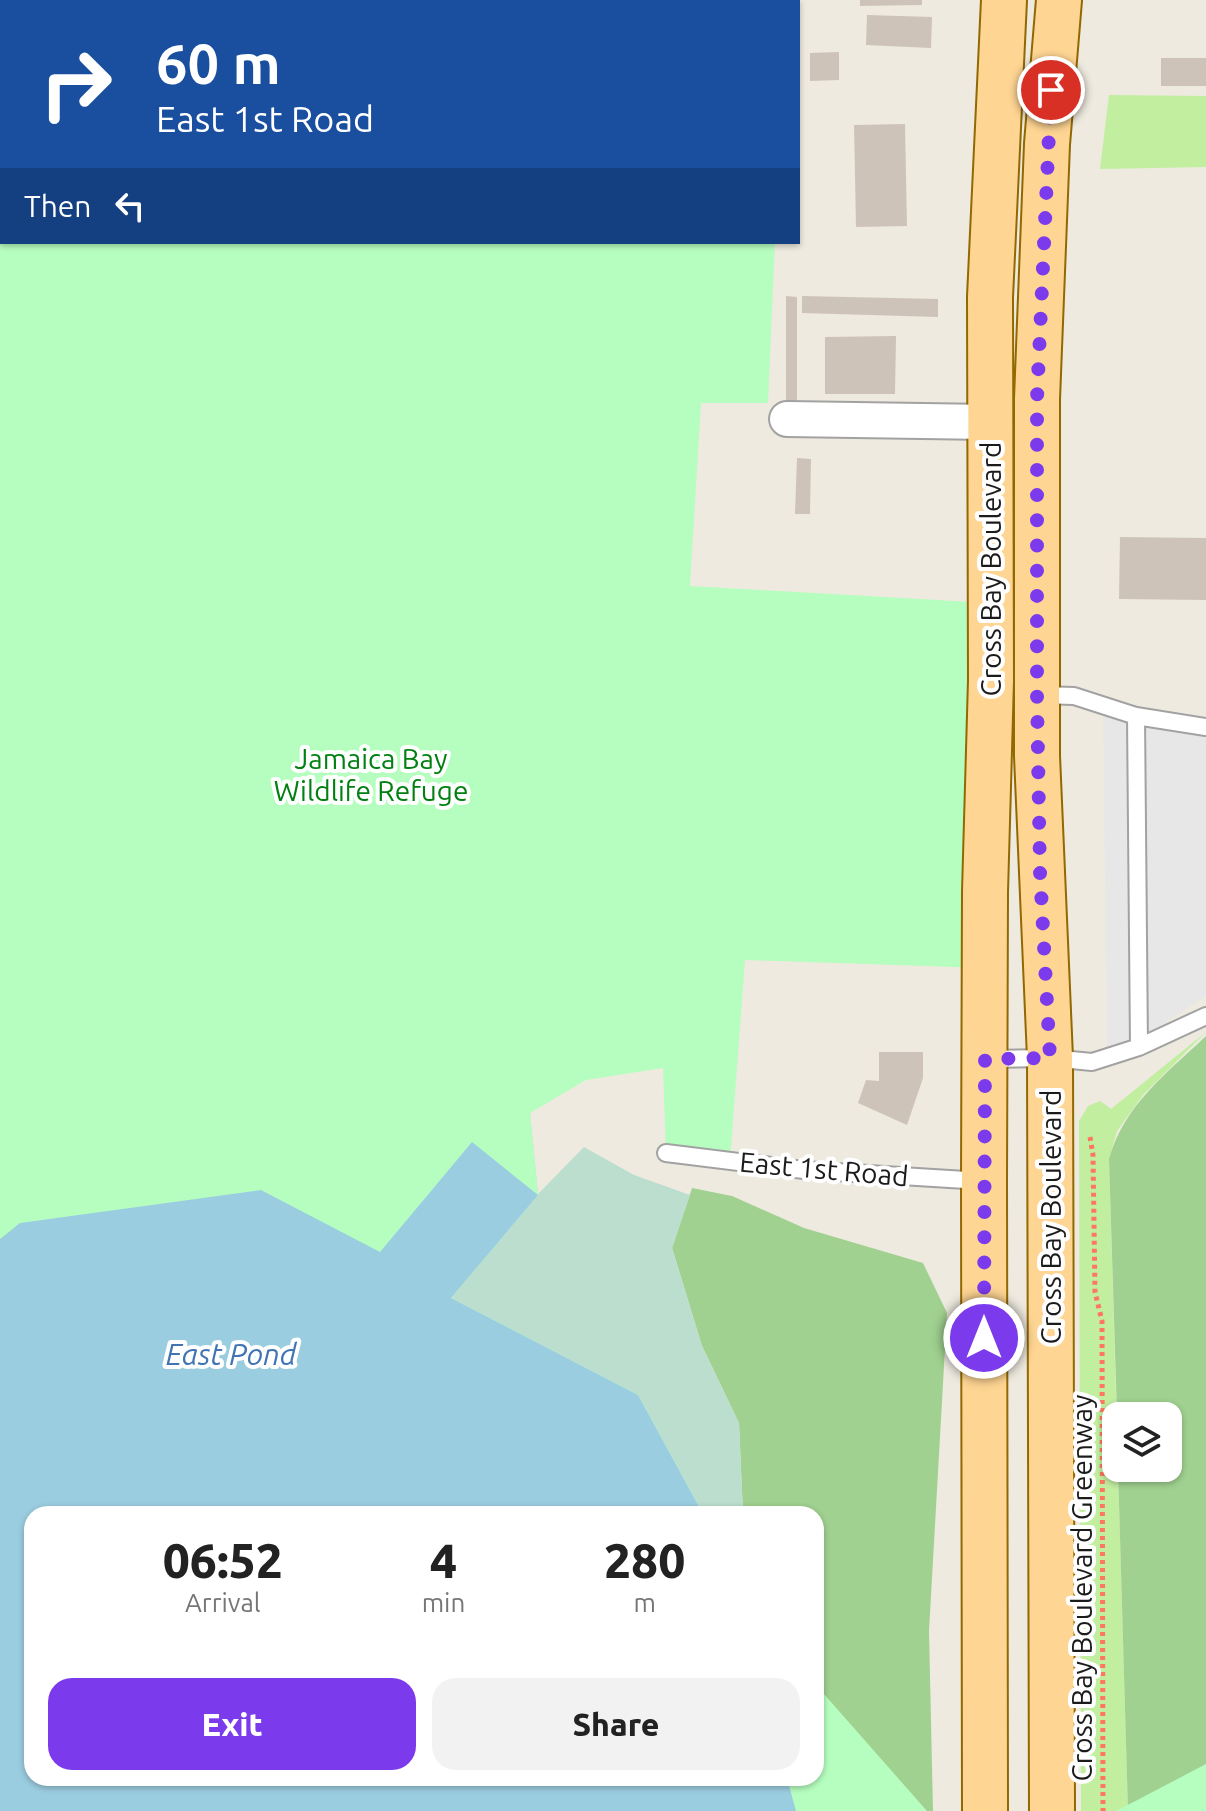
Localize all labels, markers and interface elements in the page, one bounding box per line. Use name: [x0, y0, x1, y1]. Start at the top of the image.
icon: right: [24, 32, 128, 136]
text: 60 m: [156, 32, 281, 95]
pin: [1017, 56, 1085, 124]
icon: arrive: [1029, 68, 1073, 112]
text: East 1st Road: [156, 98, 374, 139]
icon: left: [108, 184, 152, 228]
text: Then: [24, 189, 92, 223]
street label: Cross Bay Boulevard: [975, 442, 1006, 696]
park label: Jamaica Bay Wildlife Refuge: [274, 743, 468, 806]
street label: Cross Bay Boulevard: [1035, 1090, 1066, 1344]
street label: East 1st Road: [738, 1146, 910, 1191]
position arrow: [942, 1296, 1026, 1380]
water label: East Pond: [166, 1337, 298, 1371]
street label: Cross Bay Boulevard Greenway: [1066, 1395, 1097, 1781]
map controls: [1102, 1402, 1182, 1482]
button: layers: [1102, 1402, 1182, 1482]
text: 06:52: [163, 1533, 283, 1587]
text: 4: [430, 1533, 457, 1587]
text: 280: [604, 1533, 685, 1587]
text: Arrival: [185, 1588, 261, 1617]
text: min: [422, 1588, 465, 1617]
text: m: [633, 1588, 656, 1617]
button: Exit: [48, 1678, 416, 1770]
button: Share: [432, 1678, 800, 1770]

